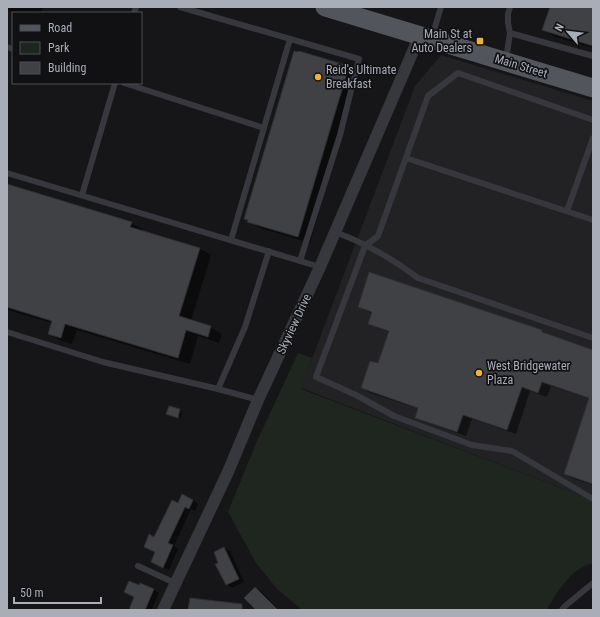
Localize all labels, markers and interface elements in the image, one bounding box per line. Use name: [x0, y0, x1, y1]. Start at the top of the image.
legend: [12, 12, 142, 84]
north arrow: [548, 12, 588, 52]
text: Road: [48, 21, 72, 35]
text: N: [552, 21, 567, 34]
place label: Main St at Auto Dealers: [411, 27, 472, 55]
marker: Main St at Auto Dealers: [475, 36, 485, 46]
text: Park: [48, 41, 70, 55]
street label: Main Street: [493, 51, 549, 81]
text: Building: [48, 61, 86, 75]
place label: Reid's Ultimate Breakfast: [326, 63, 397, 91]
marker: Reid's Ultimate Breakfast: [313, 72, 323, 82]
street label: Skyview Drive: [274, 291, 314, 356]
place label: West Bridgewater Plaza: [487, 359, 571, 387]
marker: West Bridgewater Plaza: [474, 368, 484, 378]
scale bar: [14, 579, 101, 605]
text: 50 m: [20, 586, 44, 600]

